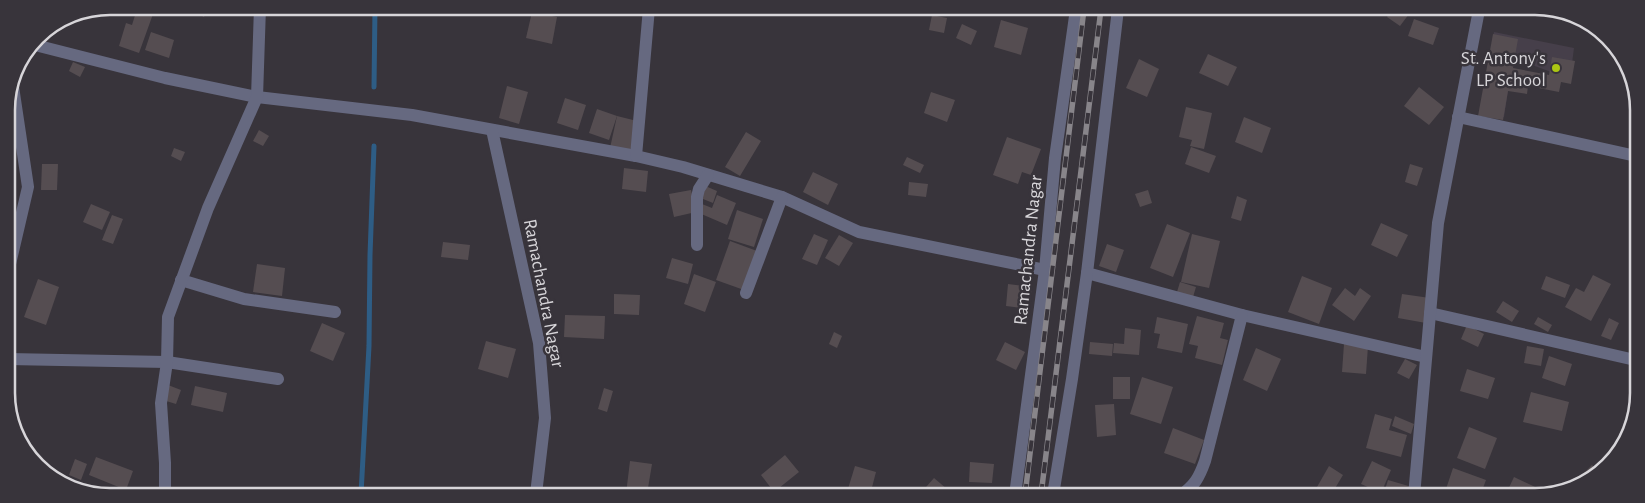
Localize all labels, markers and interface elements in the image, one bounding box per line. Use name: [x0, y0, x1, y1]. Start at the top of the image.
place label: St. Antony's LP School: [1461, 49, 1546, 90]
marker: St. Antony's LP School: [1550, 62, 1562, 74]
street label: Ramachandra Nagar: [1011, 174, 1046, 326]
street label: Ramachandra Nagar: [520, 217, 567, 369]

